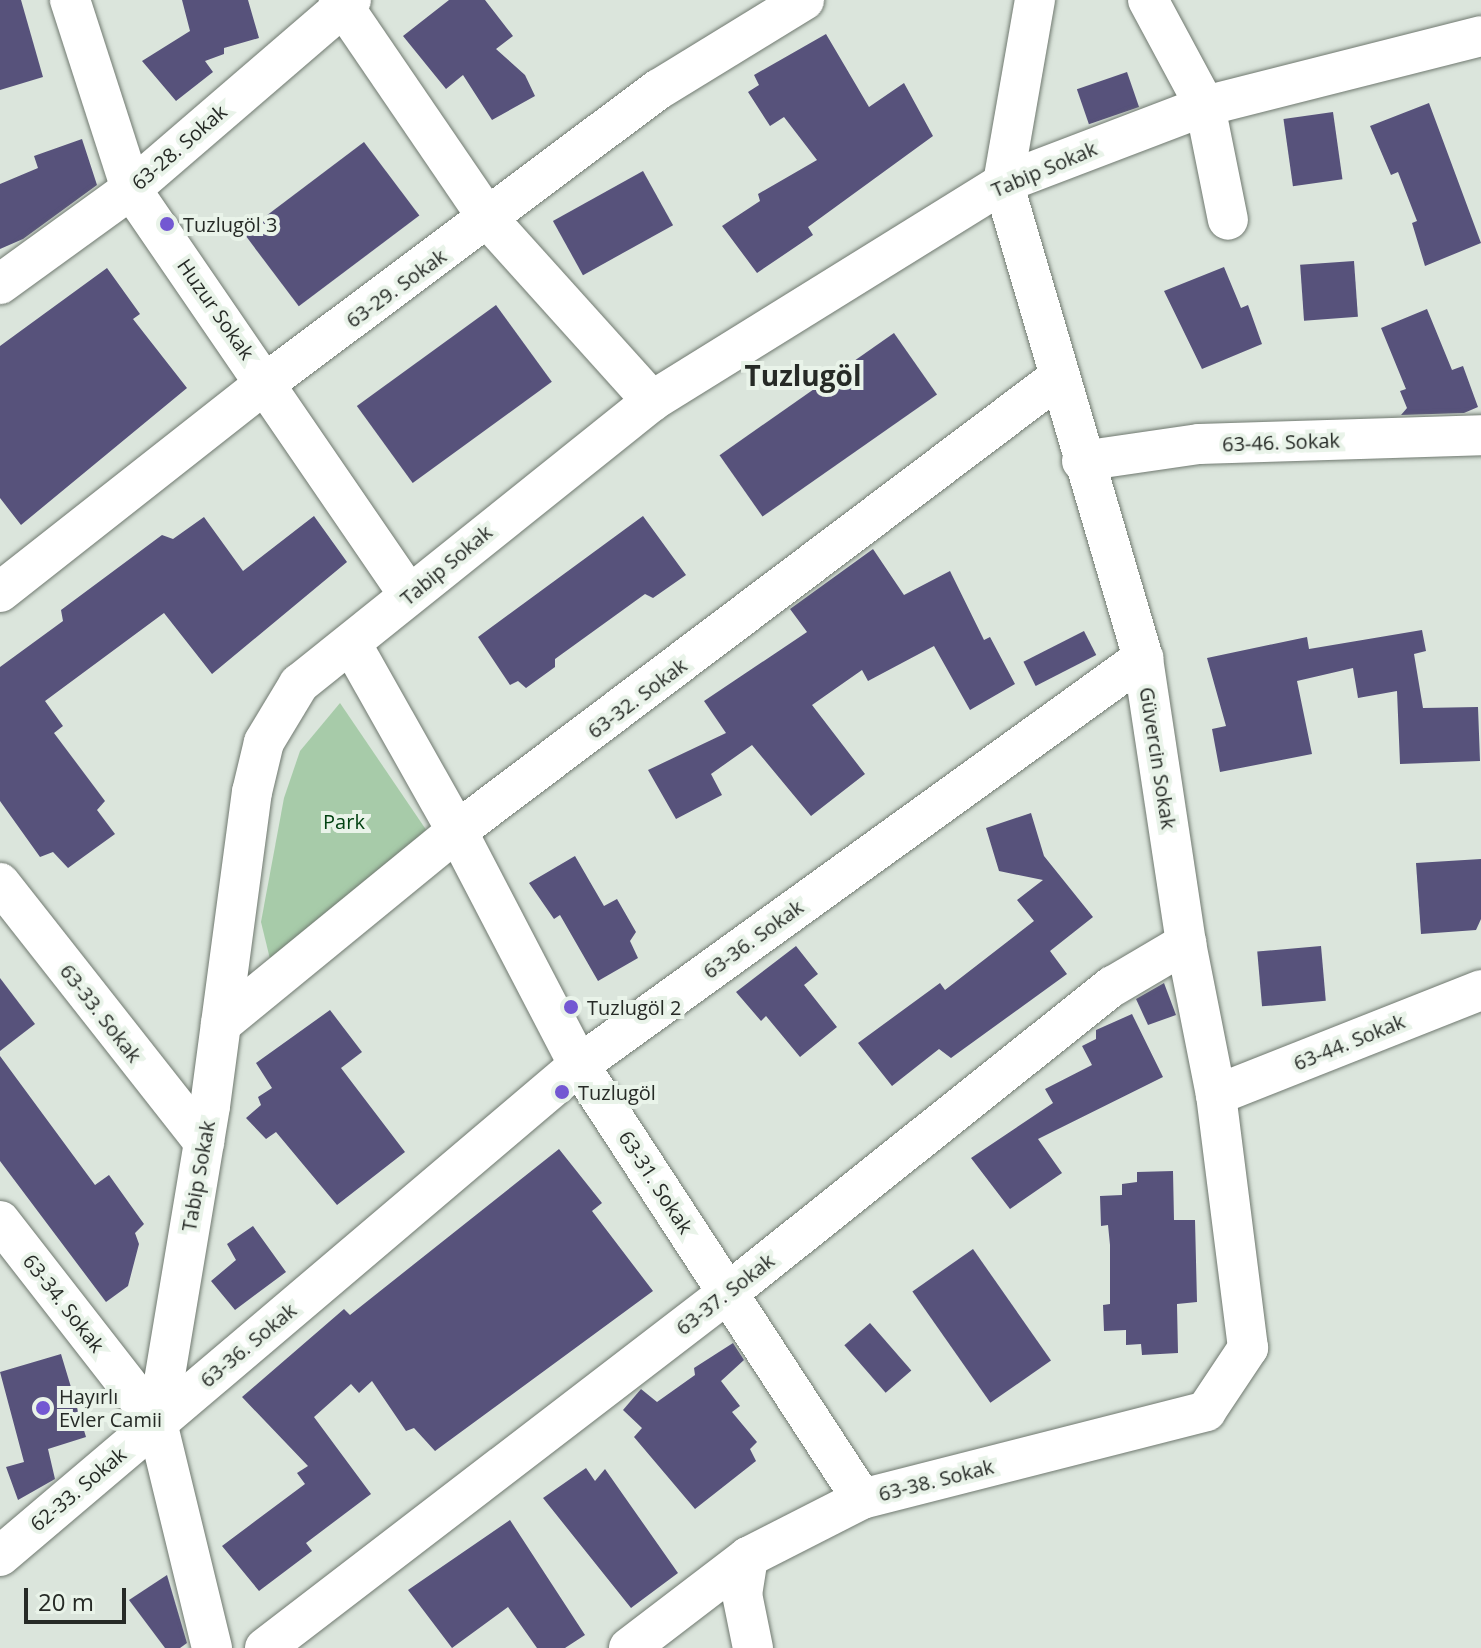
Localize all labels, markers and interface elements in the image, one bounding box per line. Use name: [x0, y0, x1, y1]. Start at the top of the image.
street label: 63-28. Sokak: [127, 99, 231, 195]
street label: Tabip Sokak: [988, 136, 1100, 202]
place label: Tuzlugöl 3: [183, 212, 278, 236]
marker: Tuzlugöl 3: [158, 215, 176, 233]
street label: 63-29. Sokak: [341, 244, 451, 332]
street label: Huzur Sokak: [173, 254, 259, 364]
district label: Tuzlugöl: [745, 358, 861, 392]
street label: 63-46. Sokak: [1222, 428, 1340, 456]
street label: Tabip Sokak: [395, 520, 497, 610]
street label: 63-32. Sokak: [583, 653, 691, 743]
street label: Güvercin Sokak: [1135, 685, 1181, 831]
park label: Park: [323, 809, 365, 833]
street label: 63-36. Sokak: [698, 895, 808, 983]
street label: 63-33. Sokak: [55, 959, 147, 1067]
place label: Tuzlugöl 2: [587, 995, 682, 1019]
marker: Tuzlugöl 2: [562, 998, 580, 1016]
street label: 63-44. Sokak: [1290, 1009, 1408, 1075]
place label: Tuzlugöl: [578, 1080, 656, 1104]
marker: Tuzlugöl: [553, 1083, 571, 1101]
street label: Tabip Sokak: [176, 1119, 220, 1233]
street label: 63-31. Sokak: [614, 1126, 698, 1238]
street label: 63-37. Sokak: [671, 1248, 779, 1340]
street label: 63-34. Sokak: [18, 1249, 110, 1357]
street label: 63-36. Sokak: [195, 1298, 301, 1392]
place label: Hayırlı Evler Camii: [59, 1384, 162, 1431]
marker: Hayırlı Evler Camii: [34, 1399, 52, 1417]
street label: 62-33. Sokak: [25, 1442, 131, 1536]
street label: 63-38. Sokak: [876, 1454, 996, 1506]
scale bar: [28, 1572, 130, 1622]
text: 20 m: [38, 1585, 94, 1618]

